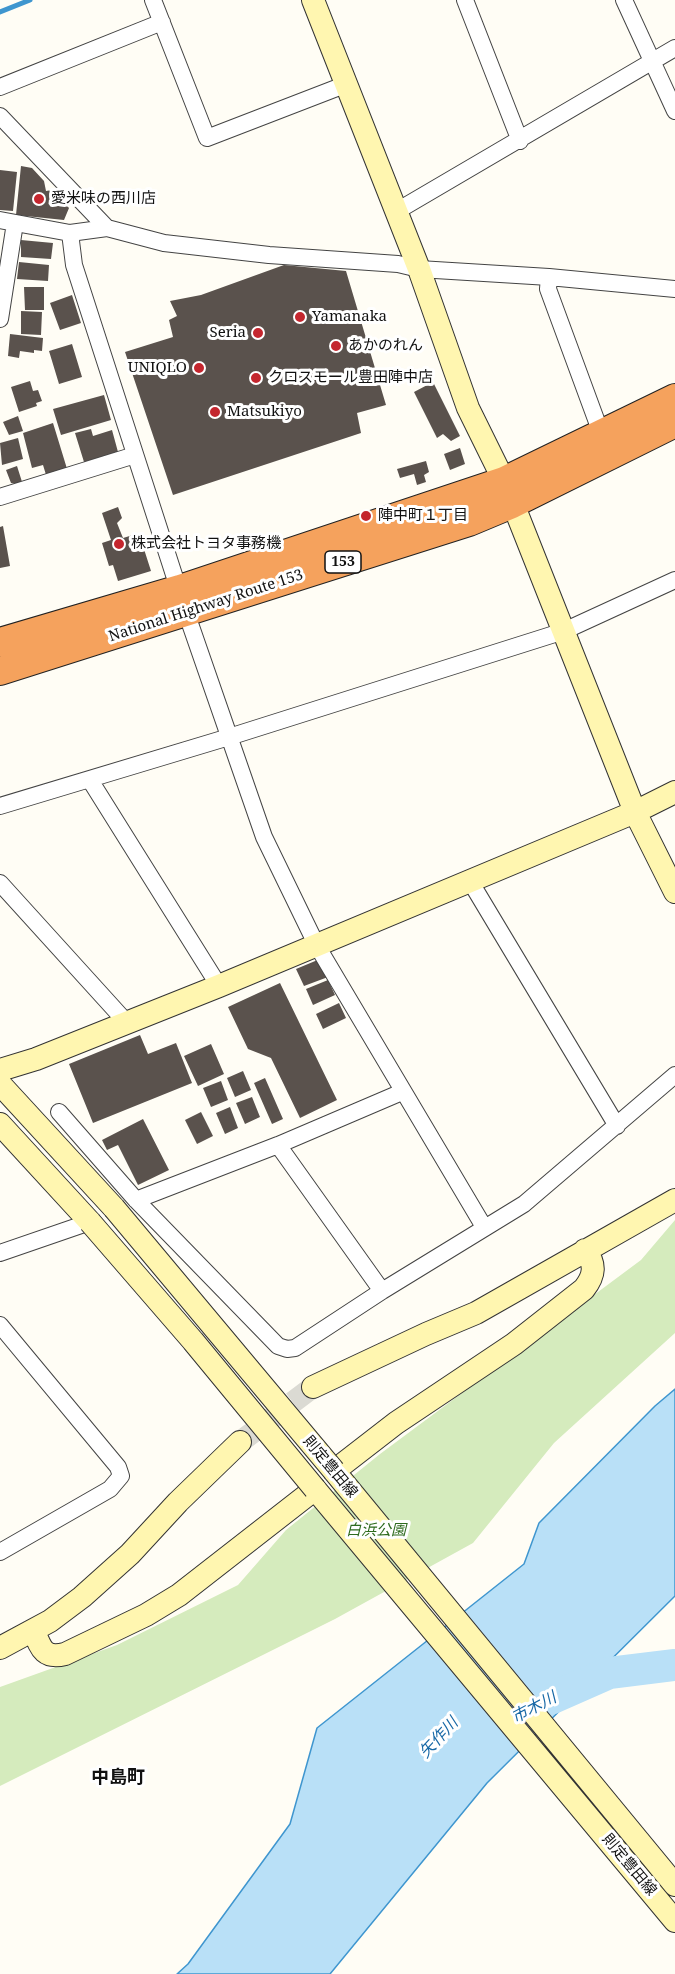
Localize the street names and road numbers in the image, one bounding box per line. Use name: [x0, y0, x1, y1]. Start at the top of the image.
road number: 153: [325, 551, 361, 573]
street label: National Highway Route 153: [106, 566, 306, 646]
street label: 則定豊田線: [299, 1432, 361, 1502]
street label: 則定豊田線: [598, 1830, 660, 1900]

